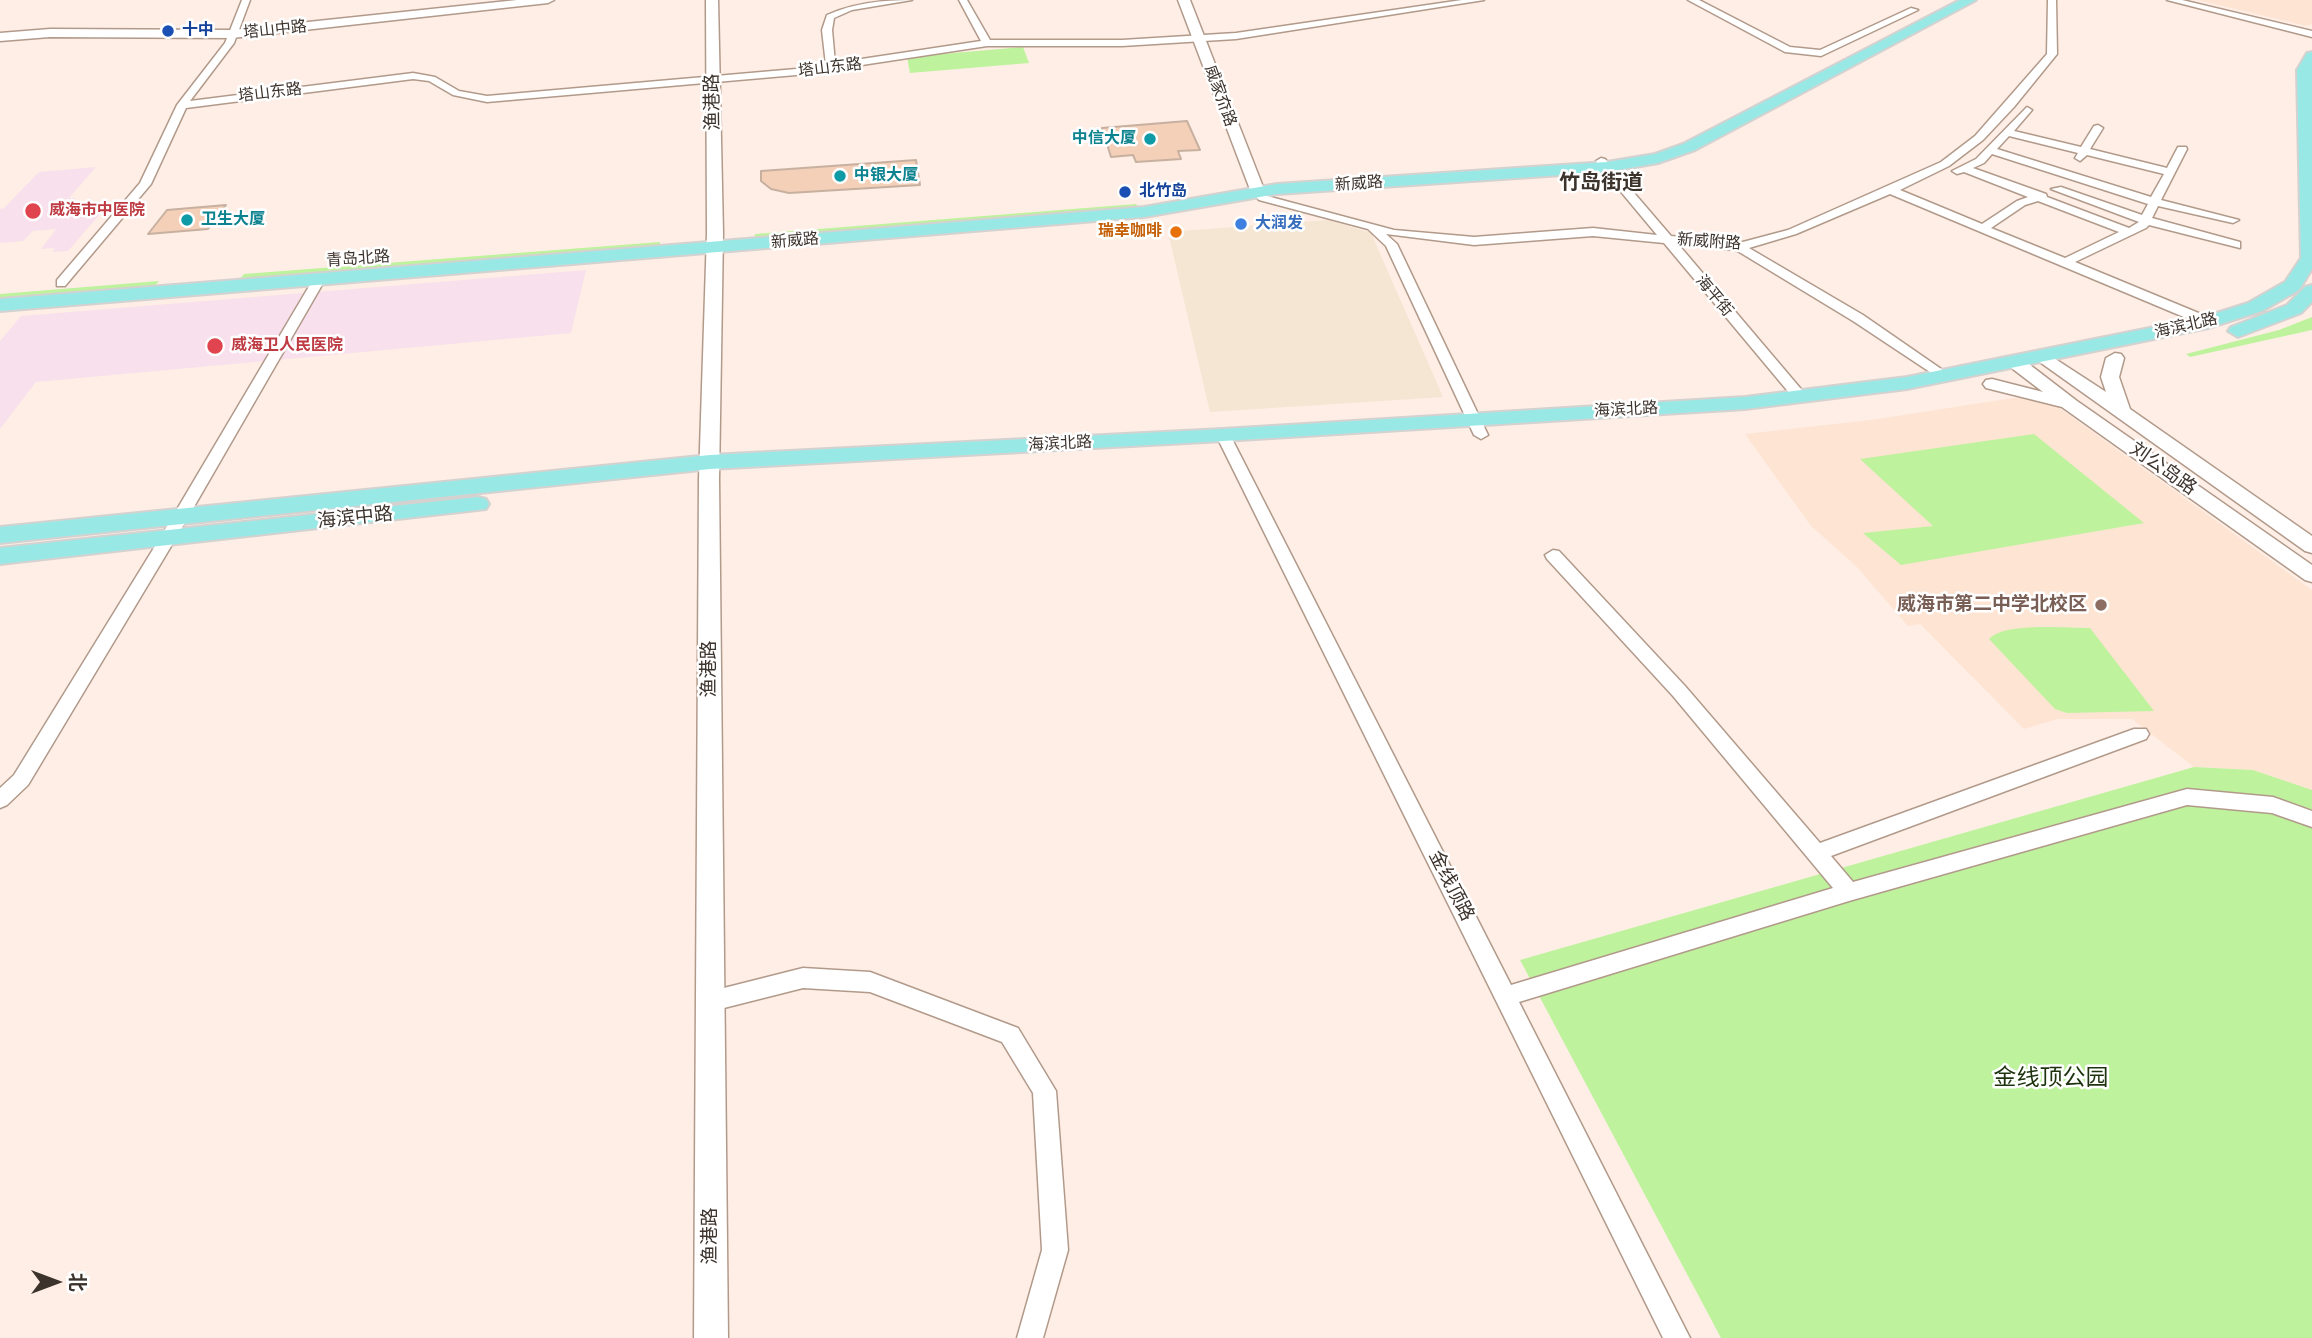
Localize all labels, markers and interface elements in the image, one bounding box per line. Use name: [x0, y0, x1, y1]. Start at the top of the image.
street label: 塔山中路: [242, 17, 308, 43]
place label: 十中: [182, 21, 214, 41]
marker: 十中: [160, 23, 176, 39]
street label: 塔山东路: [797, 55, 863, 81]
street label: 威家夼路: [1200, 63, 1240, 129]
street label: 渔港路: [701, 73, 725, 131]
street label: 塔山东路: [237, 80, 303, 106]
place label: 中信大厦: [1072, 129, 1136, 149]
marker: 中信大厦: [1142, 131, 1158, 147]
place label: 中银大厦: [854, 166, 918, 186]
marker: 中银大厦: [832, 168, 848, 184]
district label: 竹岛街道: [1559, 170, 1643, 196]
street label: 新威路: [1334, 173, 1384, 195]
place label: 北竹岛: [1139, 182, 1187, 202]
marker: 北竹岛: [1117, 184, 1133, 200]
marker: 威海市中医院: [23, 201, 43, 221]
place label: 威海市中医院: [49, 201, 145, 221]
place label: 卫生大厦: [201, 210, 265, 230]
marker: 卫生大厦: [179, 212, 195, 228]
place label: 大润发: [1255, 214, 1303, 234]
marker: 大润发: [1233, 216, 1249, 232]
place label: 瑞幸咖啡: [1098, 222, 1162, 242]
marker: 瑞幸咖啡: [1168, 224, 1184, 240]
street label: 新威路: [770, 229, 820, 253]
street label: 新威附路: [1676, 230, 1742, 254]
street label: 青岛北路: [325, 247, 391, 271]
street label: 海平街: [1691, 271, 1737, 321]
street label: 海滨北路: [2153, 309, 2219, 343]
marker: 威海卫人民医院: [205, 336, 225, 356]
place label: 威海卫人民医院: [231, 336, 343, 356]
street label: 海滨北路: [1594, 399, 1658, 421]
street label: 海滨北路: [1028, 433, 1092, 455]
street label: 刘公岛路: [2125, 438, 2201, 500]
street label: 海滨中路: [316, 503, 394, 533]
place label: 威海市第二中学北校区: [1897, 594, 2087, 616]
marker: 威海市第二中学北校区: [2093, 597, 2109, 613]
street label: 渔港路: [699, 641, 721, 697]
street label: 金线顶路: [1424, 847, 1478, 925]
park label: 金线顶公园: [1994, 1065, 2108, 1093]
street label: 渔港路: [700, 1208, 722, 1264]
north arrow: [21, 1247, 91, 1317]
text: 北: [67, 1272, 88, 1292]

